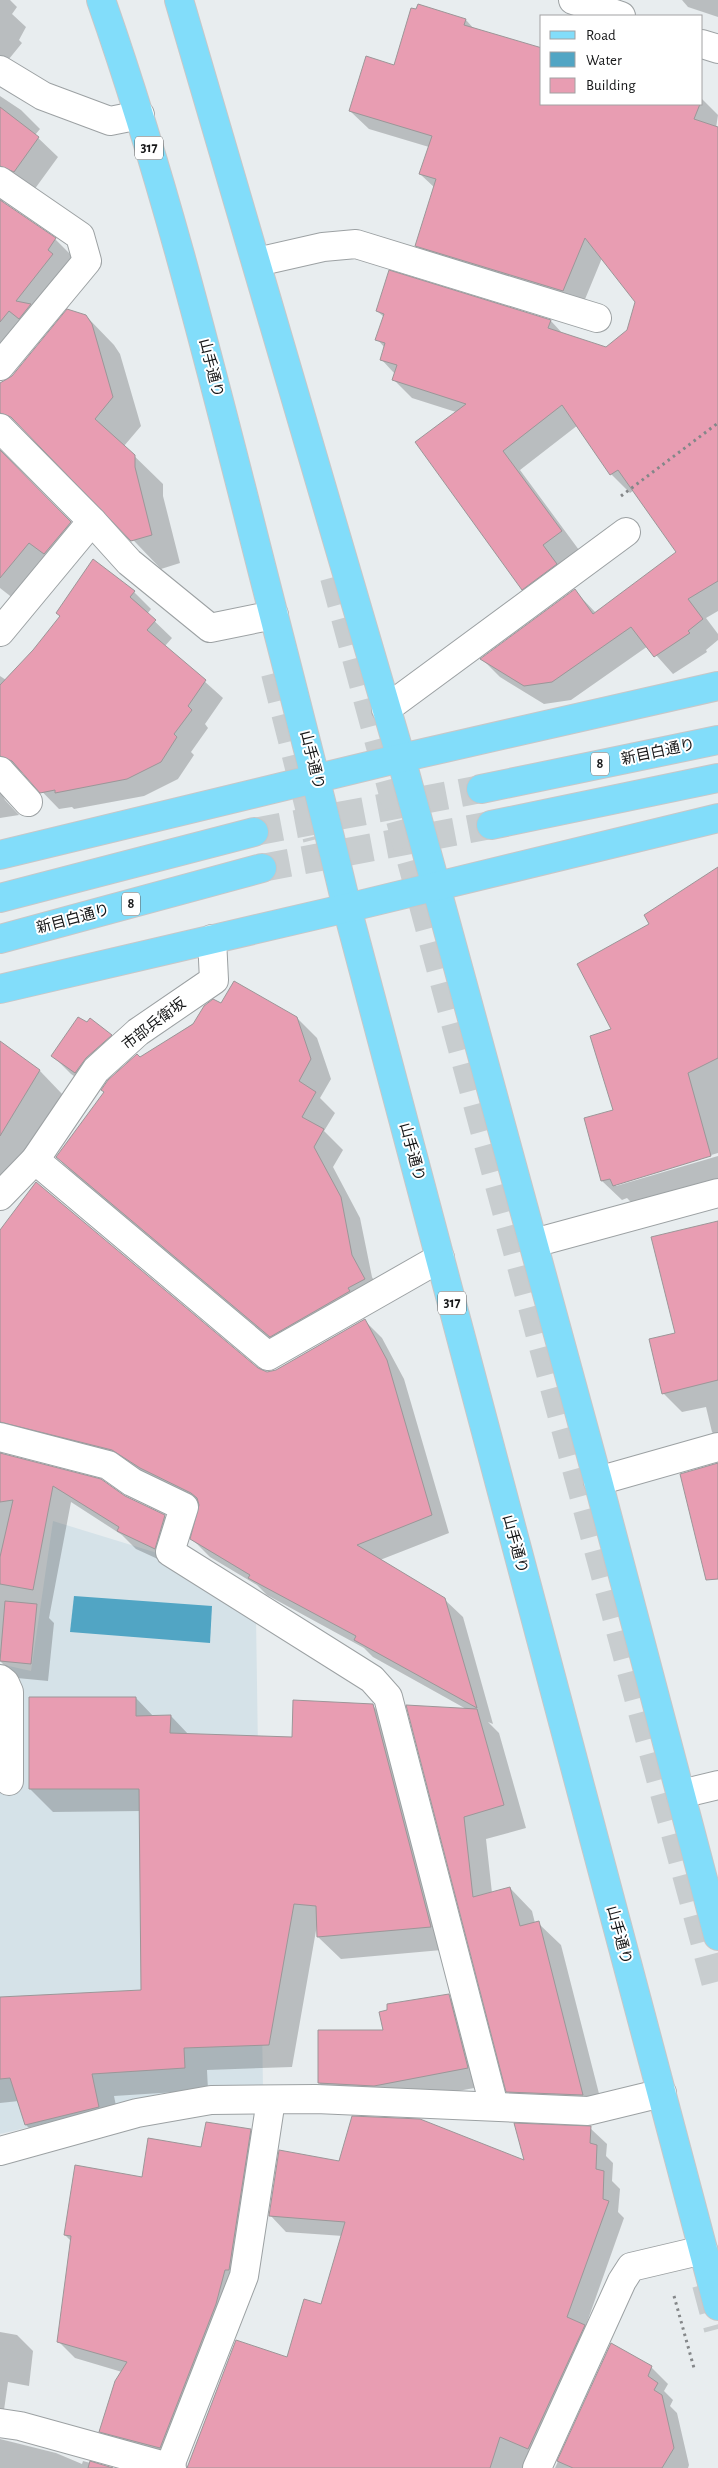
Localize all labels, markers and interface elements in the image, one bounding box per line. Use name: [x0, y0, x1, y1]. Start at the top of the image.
legend: [540, 15, 703, 105]
text: Road: [586, 28, 616, 43]
text: Water: [586, 53, 622, 68]
text: Building: [586, 78, 636, 93]
road number: 317: [135, 136, 163, 160]
street label: 山手通り: [196, 337, 227, 399]
street label: 山手通り: [297, 729, 328, 791]
street label: 新目白通り: [620, 736, 696, 767]
road number: 8: [591, 752, 609, 776]
road number: 8: [122, 892, 140, 916]
street label: 新目白通り: [35, 901, 111, 936]
street label: 市部兵衛坂: [119, 995, 188, 1053]
street label: 山手通り: [397, 1121, 428, 1183]
road number: 317: [438, 1292, 466, 1315]
street label: 山手通り: [500, 1513, 531, 1575]
street label: 山手通り: [604, 1904, 635, 1966]

